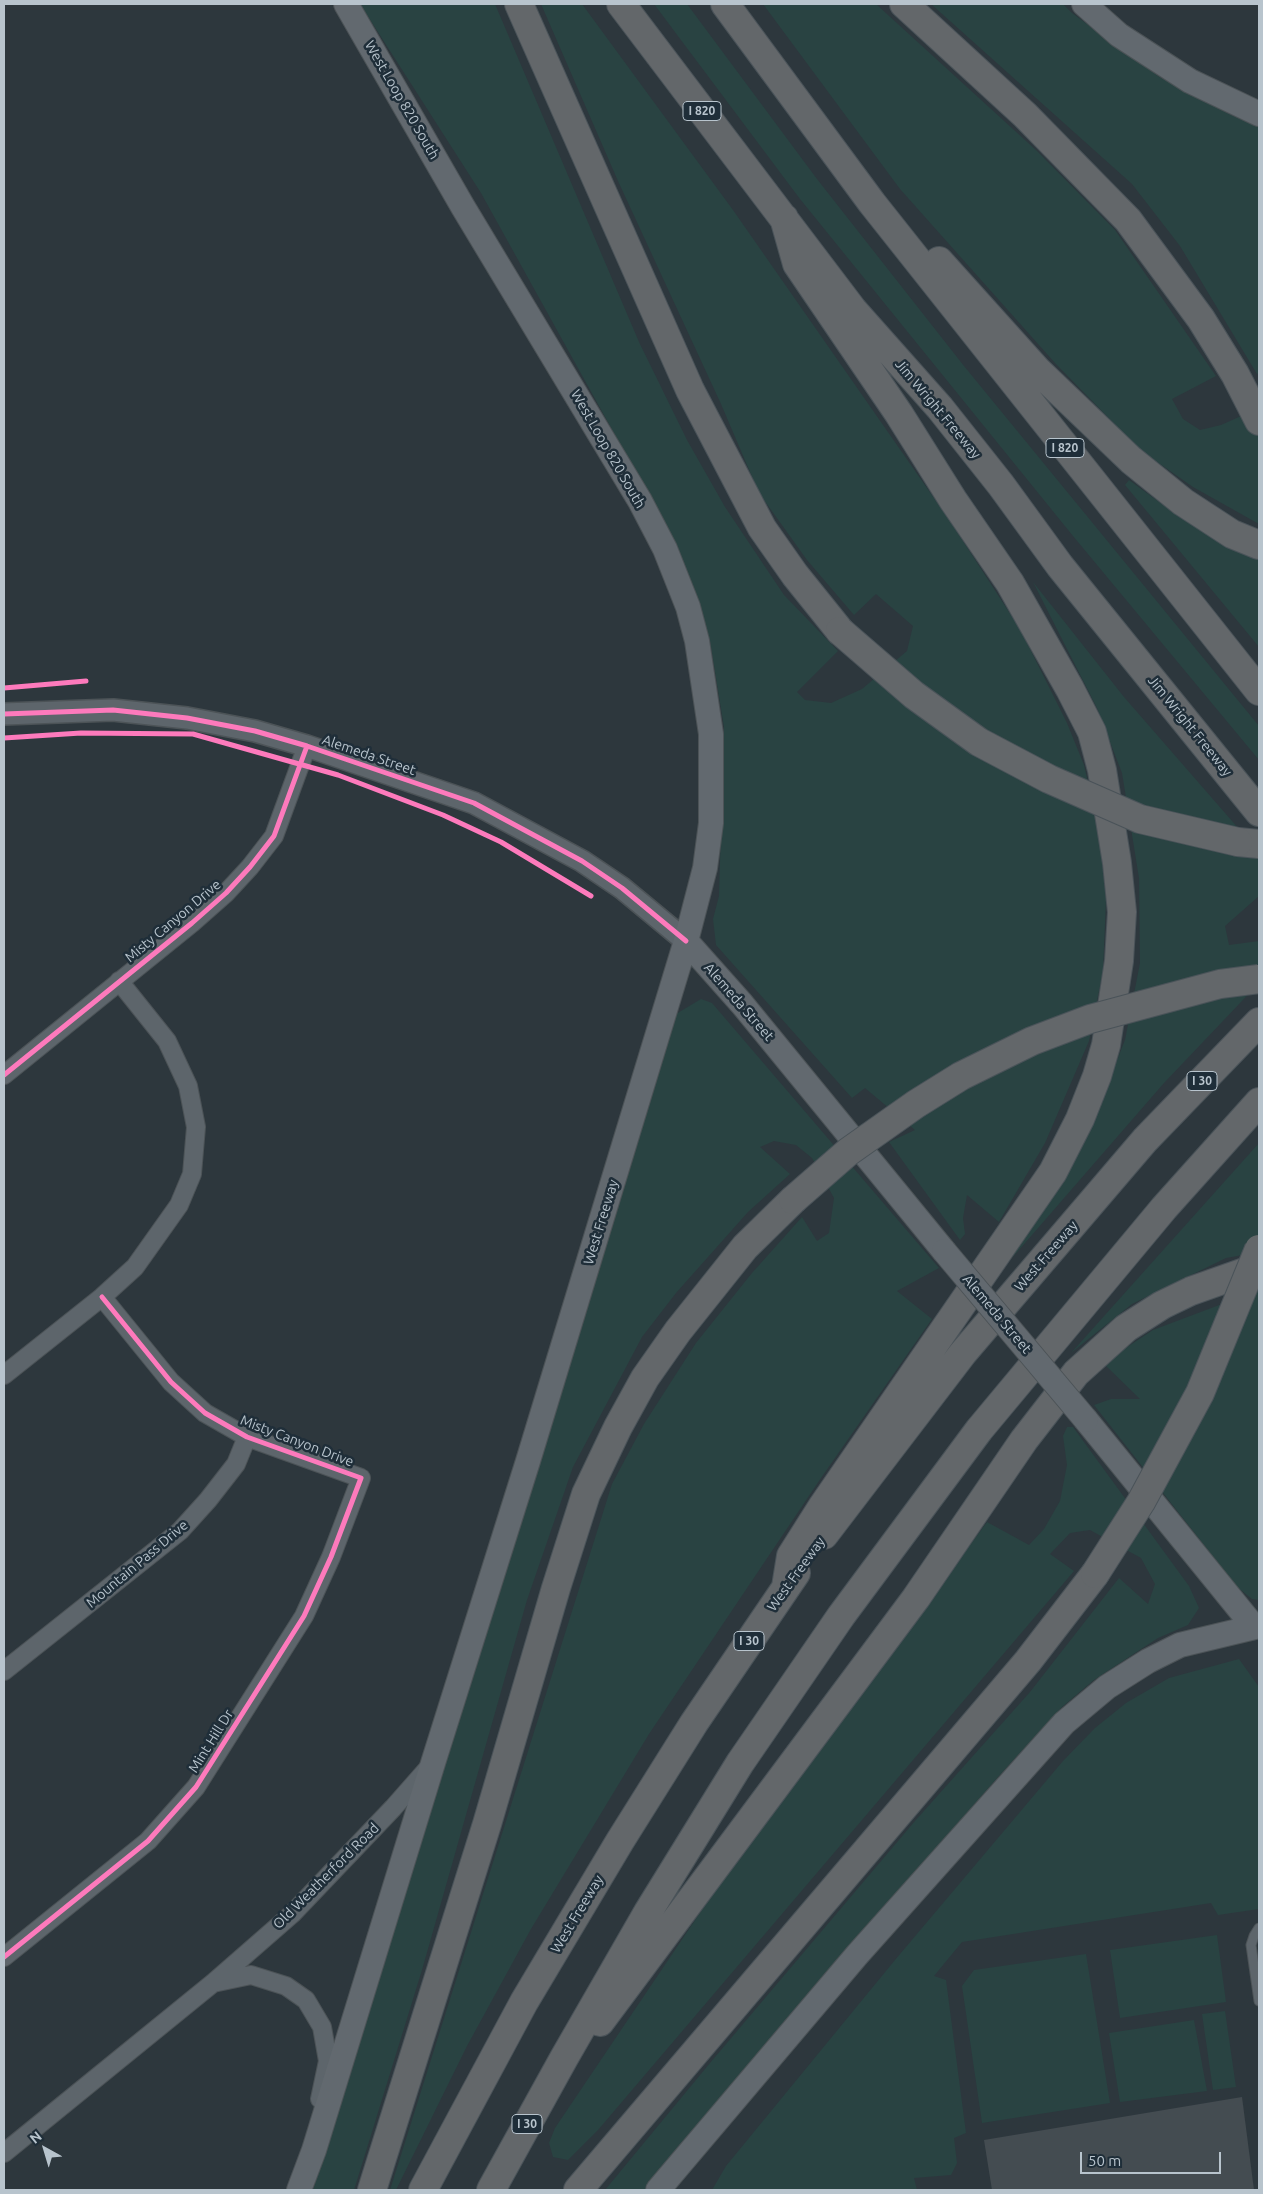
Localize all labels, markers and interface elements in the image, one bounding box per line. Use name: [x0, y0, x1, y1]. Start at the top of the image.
street label: West Loop 820 South: [361, 38, 443, 162]
road number: I 820: [683, 102, 721, 120]
street label: Jim Wright Freeway: [892, 356, 984, 462]
street label: West Loop 820 South: [567, 387, 649, 511]
road number: I 820: [1046, 438, 1084, 458]
street label: Jim Wright Freeway: [1144, 672, 1236, 780]
street label: Alemeda Street: [320, 731, 418, 779]
street label: Misty Canyon Drive: [122, 876, 224, 966]
street label: Alemeda Street: [701, 960, 777, 1044]
road number: I 30: [1187, 1072, 1217, 1090]
street label: West Freeway: [580, 1178, 622, 1266]
street label: West Freeway: [1011, 1217, 1081, 1295]
street label: Alemeda Street: [959, 1271, 1035, 1357]
street label: Misty Canyon Drive: [238, 1412, 356, 1470]
street label: Mountain Pass Drive: [83, 1517, 191, 1611]
street label: West Freeway: [763, 1534, 829, 1614]
road number: I 30: [734, 1632, 764, 1650]
street label: Mint Hill Dr: [185, 1706, 237, 1776]
street label: Old Weatherford Road: [270, 1820, 382, 1932]
street label: West Freeway: [547, 1872, 607, 1956]
road number: I 30: [512, 2114, 542, 2134]
north arrow: [20, 2124, 70, 2174]
text: N: [26, 2128, 45, 2147]
scale bar: [1083, 2142, 1224, 2174]
text: 50 m: [1088, 2152, 1121, 2169]

